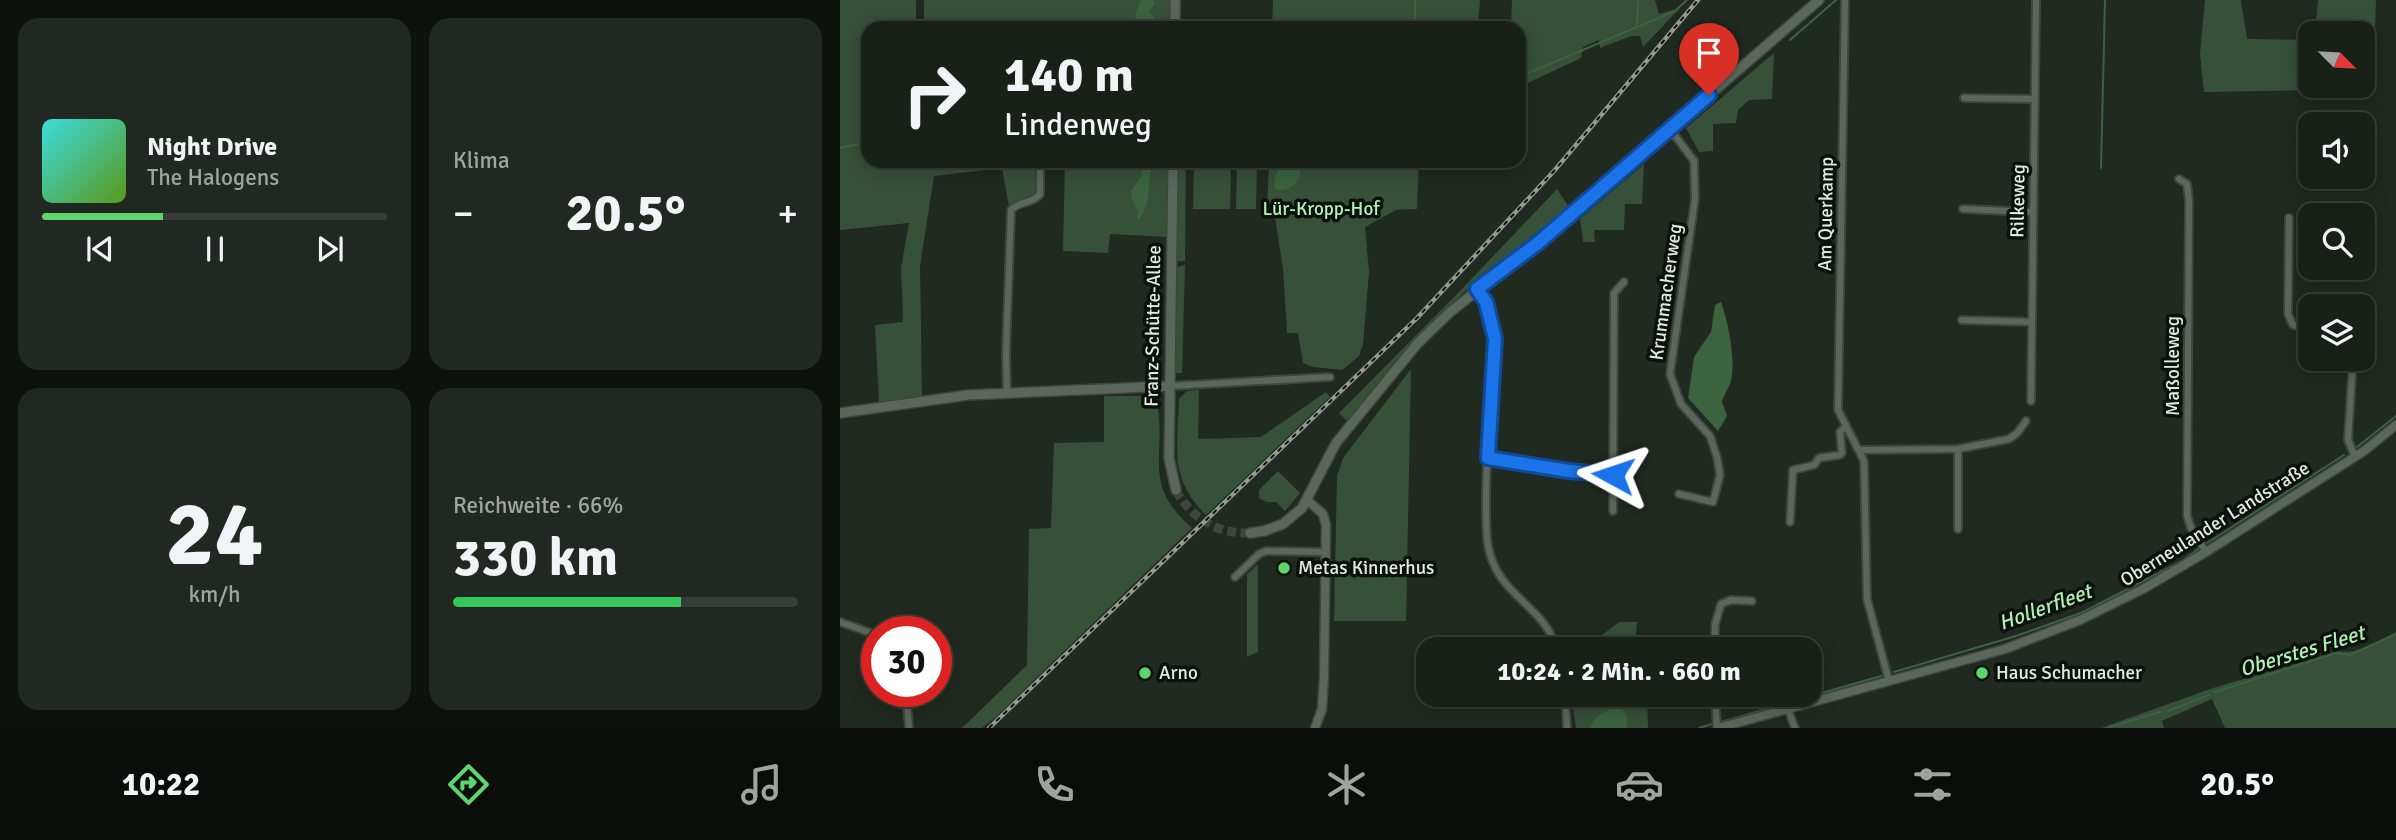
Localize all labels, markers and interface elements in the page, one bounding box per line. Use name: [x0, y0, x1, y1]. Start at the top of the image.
north arrow: [2298, 21, 2375, 98]
map controls: [2298, 21, 2375, 371]
pin: [1679, 23, 1739, 95]
icon: arrive: [1690, 34, 1728, 72]
text: 140 m: [1004, 45, 1134, 105]
icon: right: [889, 49, 980, 140]
text: Lindenweg: [1004, 105, 1152, 144]
button: sound: [2298, 112, 2375, 189]
text: Night Drive: [147, 131, 277, 163]
text: Klima: [453, 146, 510, 175]
street label: Am Querkamp: [1813, 157, 1839, 271]
text: The Halogens: [147, 163, 279, 192]
street label: Rilkeweg: [2005, 164, 2031, 238]
text: 20.5°: [566, 181, 685, 245]
text: −: [453, 190, 474, 237]
text: +: [777, 190, 798, 237]
park label: Lür-Kropp-Hof: [1262, 197, 1381, 221]
button: search: [2298, 203, 2375, 280]
street label: Krummacherweg: [1645, 222, 1687, 362]
icon: previous: [81, 230, 119, 268]
icon: pause: [196, 230, 234, 268]
icon: next: [311, 230, 349, 268]
street label: Franz-Schütte-Allee: [1140, 245, 1166, 407]
button: layers: [2298, 294, 2375, 371]
street label: Maßolleweg: [2161, 316, 2185, 416]
position arrow: [1576, 438, 1650, 512]
street label: Oberneulander Landstraße: [2116, 456, 2314, 592]
text: 24: [165, 478, 264, 591]
text: Reichweite · 66%: [453, 491, 623, 520]
text: 330 km: [453, 526, 618, 590]
place label: Metas Kinnerhus: [1298, 556, 1434, 580]
marker: Metas Kinnerhus: [1276, 560, 1292, 576]
water label: Hollerfleet: [1995, 577, 2097, 636]
text: km/h: [188, 580, 241, 609]
speed limit sign: 30: [861, 616, 952, 707]
water label: Oberstes Fleet: [2236, 619, 2370, 682]
text: 10:24 · 2 Min. · 660 m: [1497, 656, 1741, 688]
place label: Arno: [1159, 661, 1198, 685]
place label: Haus Schumacher: [1996, 661, 2142, 685]
marker: Arno: [1137, 665, 1153, 681]
marker: Haus Schumacher: [1974, 665, 1990, 681]
icon: directions: [444, 760, 493, 809]
icon: music: [737, 760, 786, 809]
icon: phone: [1030, 760, 1079, 809]
icon: climate: [1322, 760, 1371, 809]
icon: car: [1615, 760, 1664, 809]
icon: filters: [1908, 760, 1957, 809]
text: 10:22: [122, 765, 200, 804]
text: 20.5°: [2200, 765, 2274, 804]

